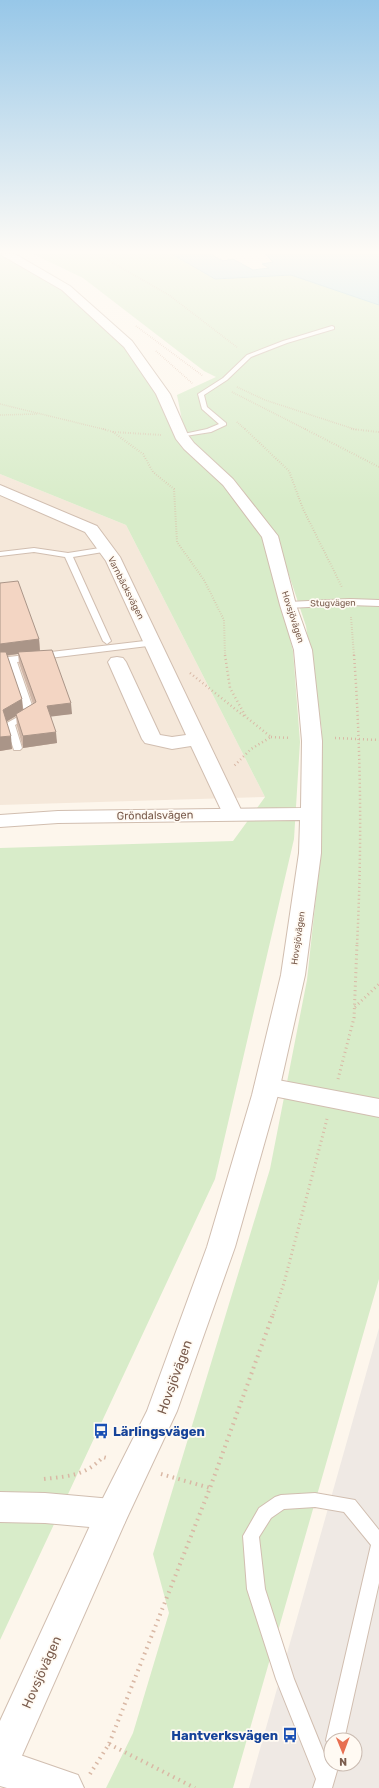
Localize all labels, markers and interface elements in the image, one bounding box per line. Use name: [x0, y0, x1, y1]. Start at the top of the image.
street label: Varnbäcksvägen: [106, 555, 146, 621]
street label: Hovsjövägen: [280, 590, 306, 644]
street label: Stugvägen: [310, 598, 356, 608]
street label: Gröndalsvägen: [117, 808, 193, 823]
street label: Hovsjövägen: [289, 911, 307, 965]
street label: Hovsjövägen: [154, 1338, 196, 1417]
bus stop icon: Lärlingsvägen: [92, 1422, 110, 1440]
place label: Lärlingsvägen: [113, 1424, 205, 1439]
street label: Hovsjövägen: [19, 1634, 65, 1711]
bus stop icon: Hantverksvägen: [281, 1726, 299, 1744]
place label: Hantverksvägen: [171, 1728, 278, 1743]
north arrow: [323, 1732, 363, 1772]
text: N: [339, 1755, 347, 1768]

